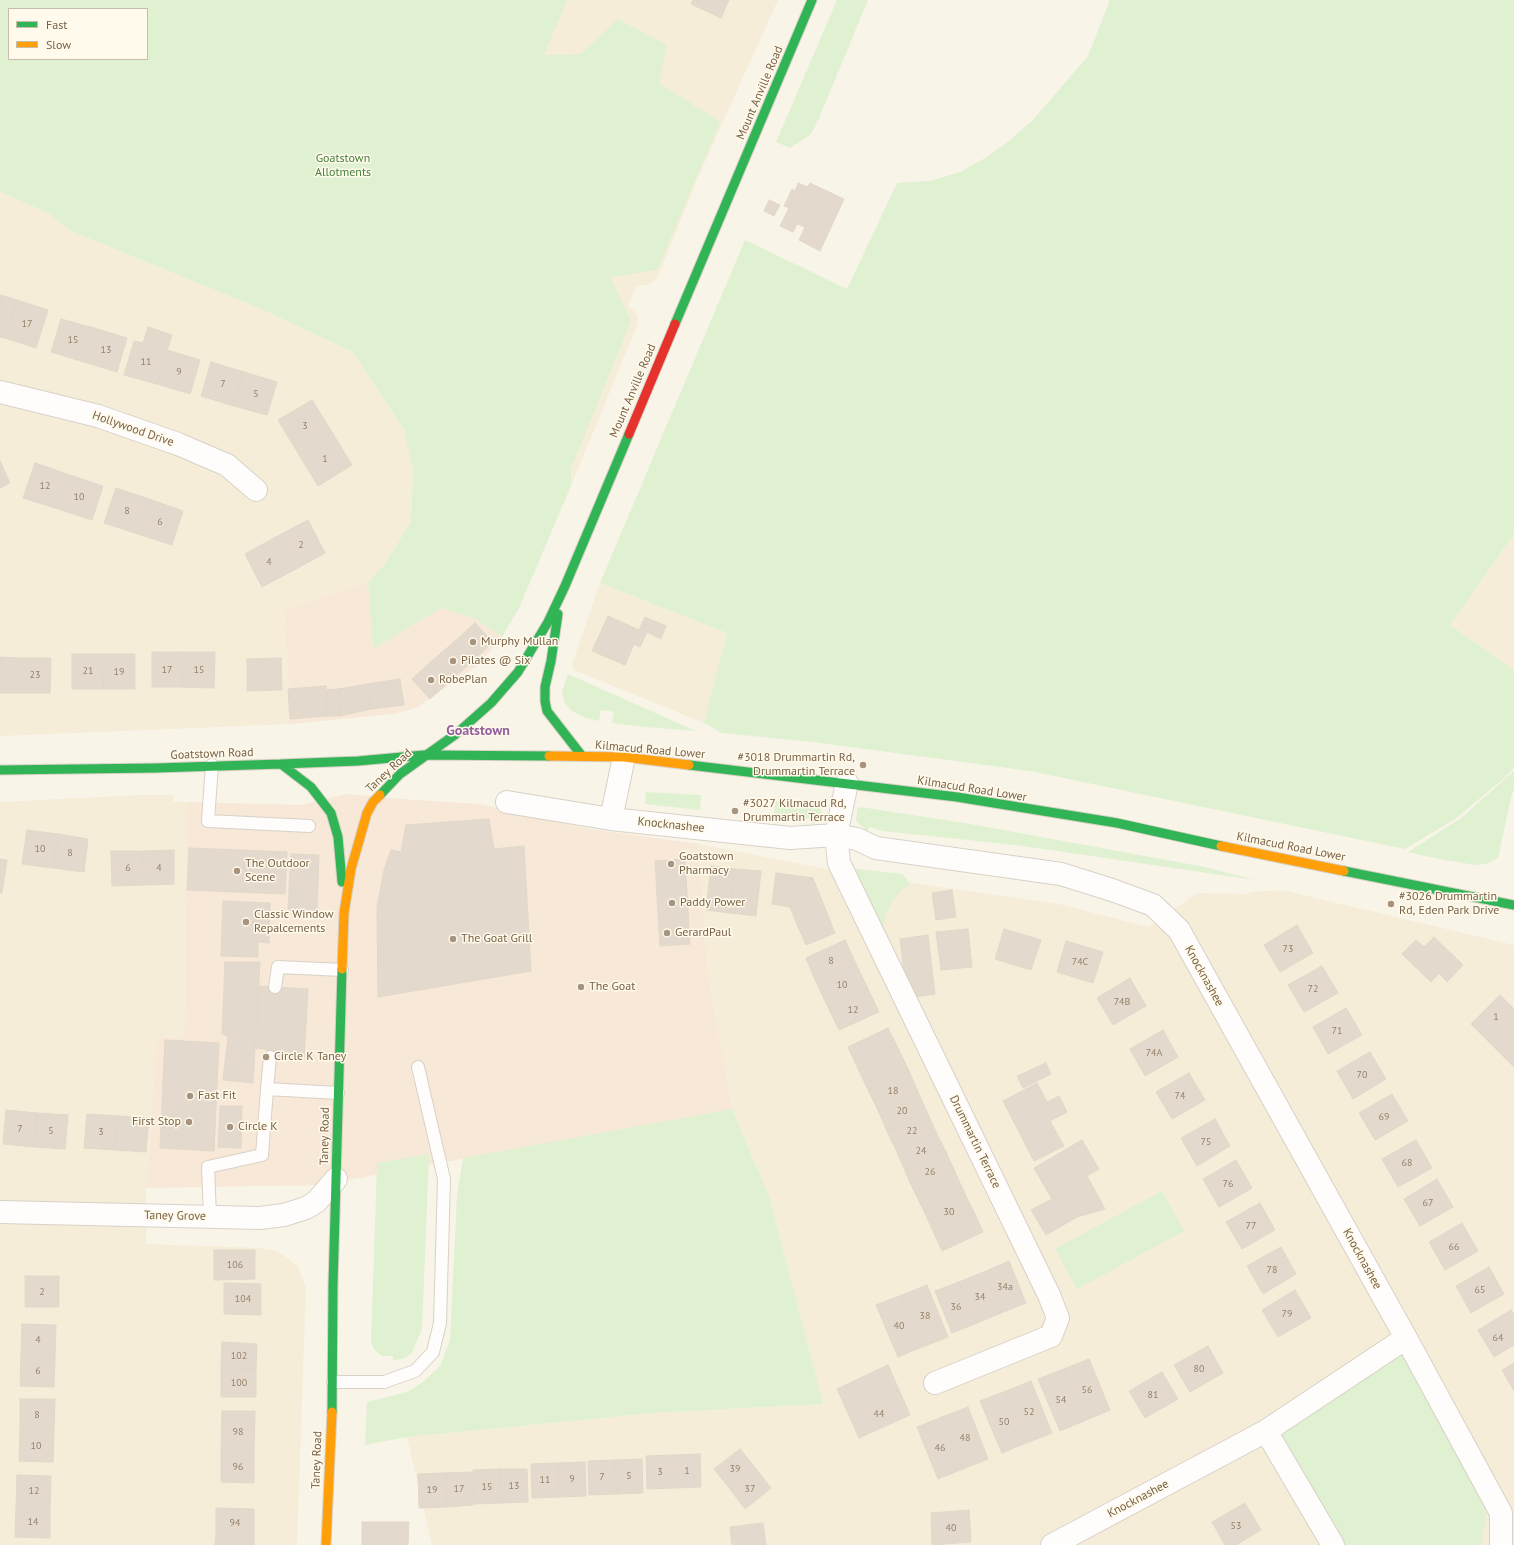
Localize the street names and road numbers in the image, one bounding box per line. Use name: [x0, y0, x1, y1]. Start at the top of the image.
street label: Mount Anville Road: [734, 44, 786, 142]
street label: Mount Anville Road: [607, 342, 659, 440]
street label: Hollywood Drive: [90, 408, 176, 450]
street label: Kilmacud Road Lower: [594, 738, 706, 762]
street label: Goatstown Road: [170, 745, 254, 763]
street label: Taney Road: [363, 746, 415, 796]
street label: Kilmacud Road Lower: [916, 773, 1028, 805]
street label: Knocknashee: [637, 814, 705, 836]
street label: Kilmacud Road Lower: [1235, 829, 1347, 865]
street label: Knocknashee: [1181, 943, 1227, 1009]
street label: Drummartin Terrace: [946, 1093, 1004, 1191]
street label: Taney Road: [317, 1107, 333, 1165]
street label: Taney Grove: [144, 1208, 206, 1224]
street label: Knocknashee: [1339, 1226, 1385, 1292]
street label: Taney Road: [309, 1431, 325, 1489]
street label: Knocknashee: [1105, 1477, 1171, 1521]

